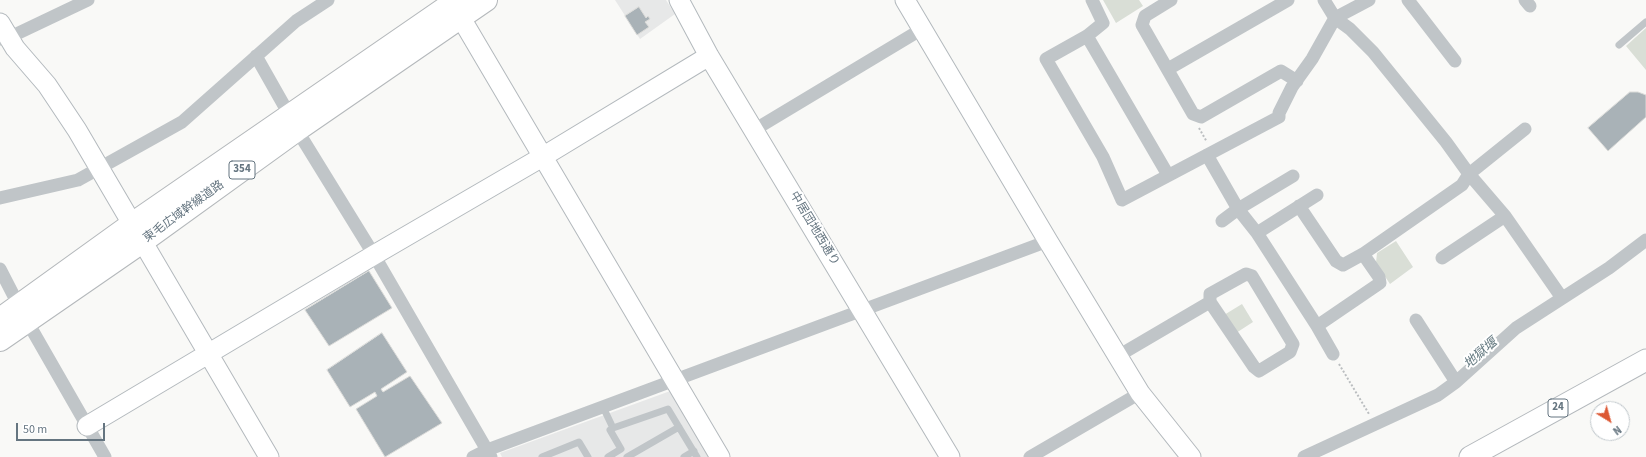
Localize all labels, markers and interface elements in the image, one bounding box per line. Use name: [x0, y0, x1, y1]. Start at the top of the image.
road number: 354: [229, 161, 255, 179]
street label: 東毛広域幹線道路: [141, 178, 227, 246]
street label: 中居団地西通り: [786, 189, 842, 269]
water label: 地獄堰: [1461, 335, 1501, 373]
road number: 24: [1548, 399, 1568, 417]
north arrow: [1590, 401, 1630, 441]
scale bar: [18, 415, 107, 441]
text: 50 m: [23, 421, 47, 438]
text: N: [1609, 422, 1624, 438]

